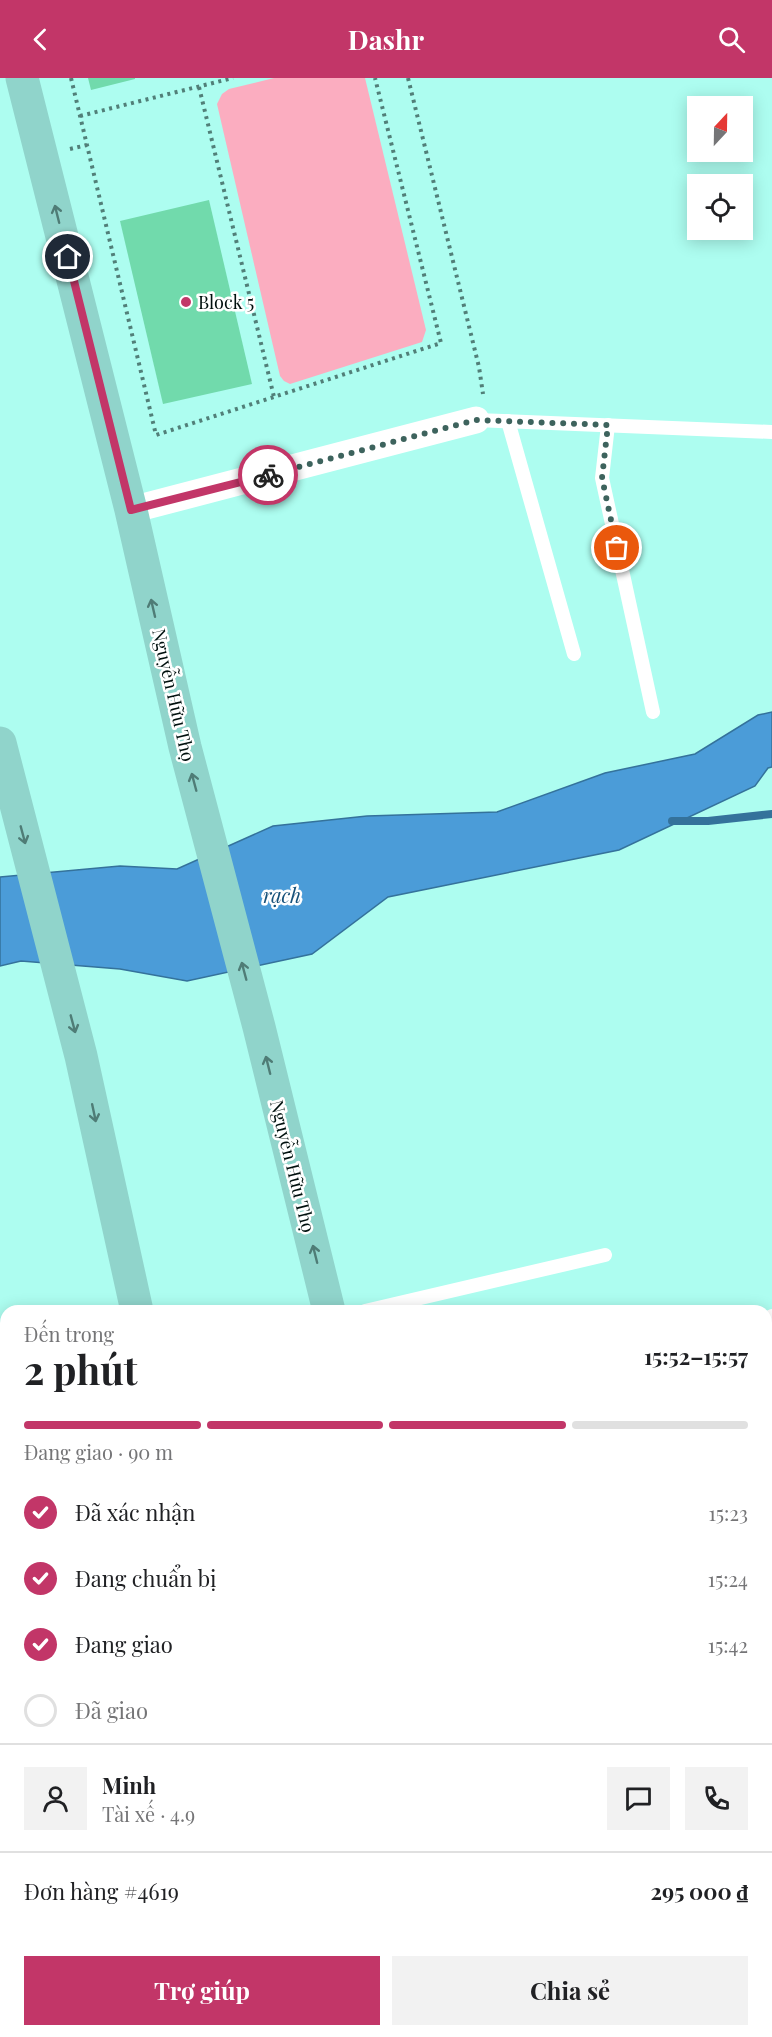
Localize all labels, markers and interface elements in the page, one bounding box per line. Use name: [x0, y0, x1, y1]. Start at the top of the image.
text: Dashr: [348, 21, 424, 57]
icon: back: [24, 23, 57, 56]
icon: search: [715, 23, 748, 56]
north arrow: [687, 96, 753, 162]
map controls: [687, 96, 753, 240]
button: locate: [687, 174, 753, 240]
one-way arrow: [51, 205, 63, 224]
pin: [42, 231, 93, 282]
icon: home: [51, 240, 84, 273]
place label: Block 5: [198, 290, 254, 314]
marker: Block 5: [179, 295, 193, 309]
courier: [238, 445, 298, 505]
icon: bike: [252, 459, 285, 492]
pin: [591, 522, 642, 573]
icon: bag: [600, 531, 633, 564]
one-way arrow: [147, 599, 159, 618]
street label: Nguyễn Hữu Thọ: [147, 626, 201, 764]
one-way arrow: [188, 773, 200, 792]
one-way arrow: [18, 825, 30, 844]
water label: rạch: [263, 881, 301, 908]
one-way arrow: [238, 962, 249, 981]
one-way arrow: [67, 1014, 79, 1033]
one-way arrow: [262, 1056, 274, 1075]
street label: Nguyễn Hữu Thọ: [265, 1097, 321, 1235]
one-way arrow: [88, 1103, 100, 1122]
one-way arrow: [308, 1245, 320, 1264]
text: Đến trong: [24, 1320, 114, 1347]
text: 15:52–15:57: [644, 1341, 748, 1371]
text: 2 phút: [24, 1343, 138, 1395]
text: Đang giao · 90 m: [24, 1438, 173, 1465]
icon: check: [24, 1496, 57, 1529]
text: Đã xác nhận: [75, 1497, 195, 1527]
text: 15:23: [709, 1499, 748, 1526]
icon: check: [24, 1562, 57, 1595]
text: Đang chuẩn bị: [75, 1563, 217, 1593]
text: 15:24: [708, 1565, 748, 1592]
icon: check: [24, 1628, 57, 1661]
text: Đang giao: [75, 1629, 173, 1659]
text: 15:42: [708, 1631, 748, 1658]
text: Đã giao: [75, 1695, 148, 1725]
button: person: [24, 1767, 87, 1830]
button: chat: [607, 1767, 670, 1830]
button: phone: [685, 1767, 748, 1830]
text: Minh: [102, 1770, 156, 1800]
text: Tài xế · 4.9: [102, 1800, 195, 1827]
text: Đơn hàng #4619: [24, 1876, 179, 1906]
text: 295 000 ₫: [650, 1876, 748, 1906]
button: Trợ giúp: [24, 1956, 380, 2025]
button: Chia sẻ: [392, 1956, 748, 2025]

